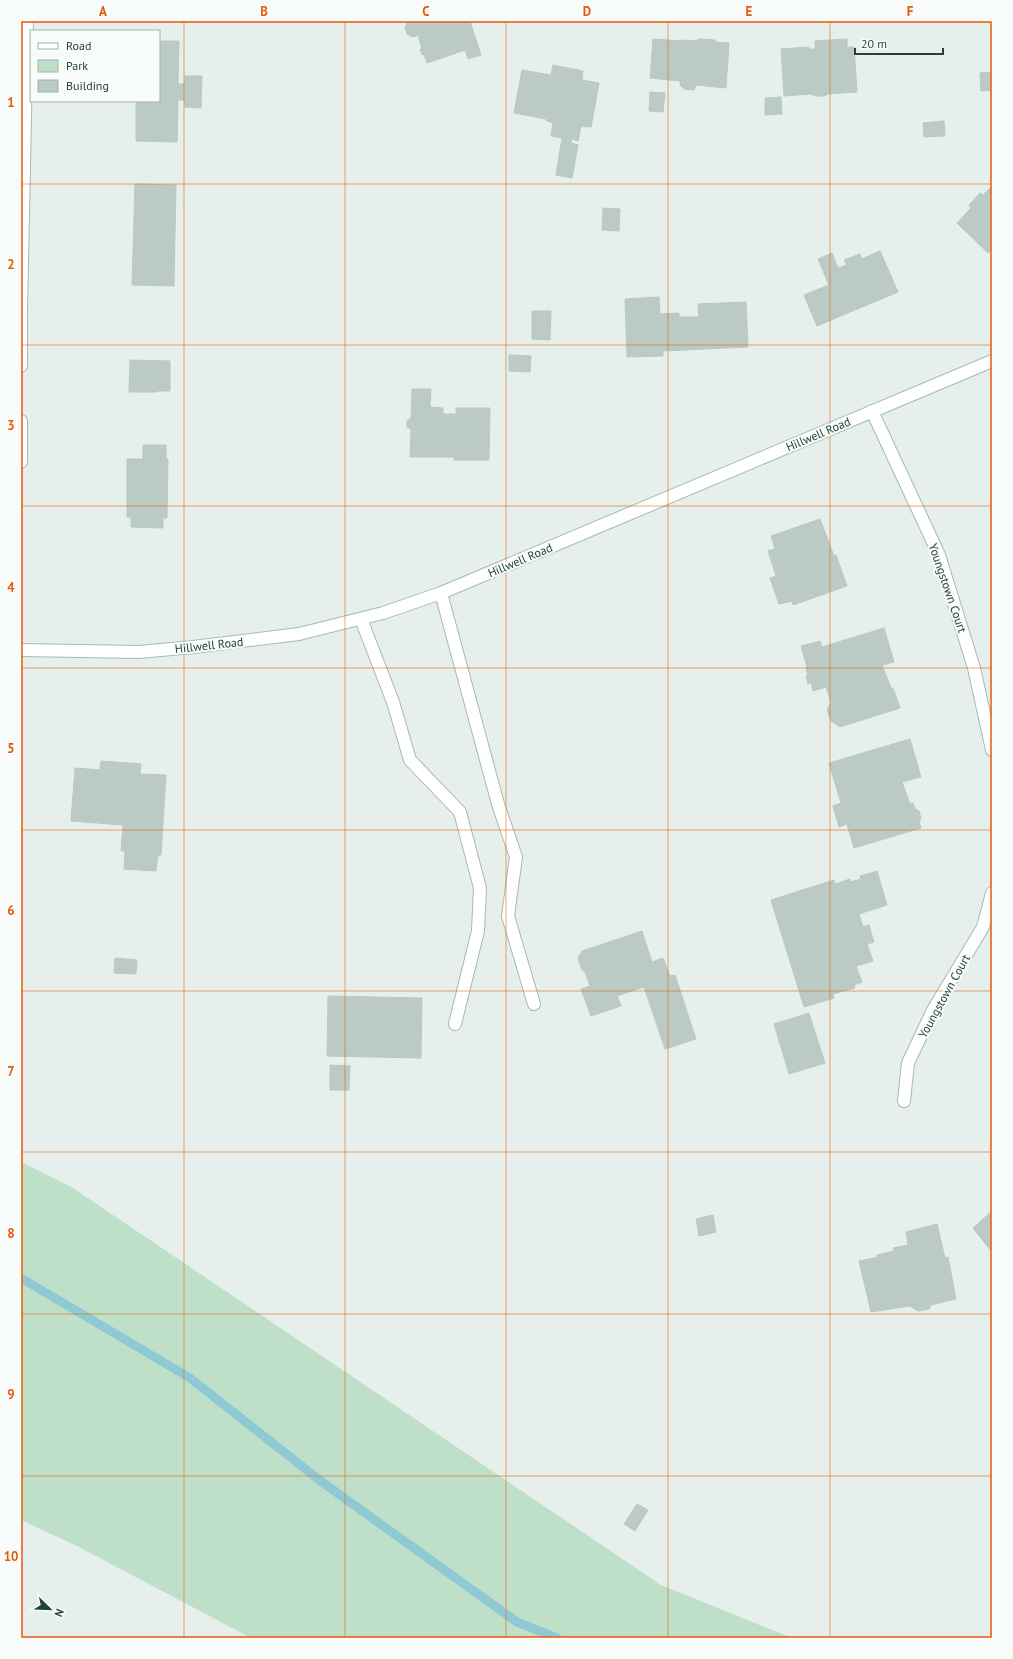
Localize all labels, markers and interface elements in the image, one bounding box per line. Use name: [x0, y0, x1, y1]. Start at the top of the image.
text: A: [99, 3, 107, 20]
text: B: [260, 3, 268, 20]
text: C: [422, 3, 430, 20]
text: D: [583, 3, 591, 20]
text: E: [746, 3, 753, 20]
text: F: [907, 3, 914, 20]
legend: [30, 30, 160, 102]
scale bar: [855, 30, 943, 56]
text: 20 m: [861, 36, 887, 51]
text: Road: [66, 38, 91, 53]
text: Park: [66, 58, 88, 73]
text: Building: [66, 78, 109, 93]
text: 1: [7, 94, 15, 111]
text: 2: [7, 256, 15, 273]
street label: Hillwell Road: [783, 414, 853, 454]
text: 3: [7, 417, 15, 434]
street label: Hillwell Road: [485, 540, 555, 580]
street label: Youngstown Court: [926, 541, 970, 635]
text: 4: [7, 579, 15, 596]
street label: Hillwell Road: [174, 634, 244, 656]
text: 5: [7, 740, 15, 757]
text: 6: [7, 902, 15, 919]
street label: Youngstown Court: [915, 952, 973, 1040]
text: 7: [7, 1063, 15, 1080]
text: 8: [7, 1225, 15, 1242]
text: 9: [7, 1386, 15, 1403]
text: 10: [4, 1548, 18, 1565]
north arrow: [30, 1589, 70, 1629]
text: N: [51, 1607, 67, 1619]

